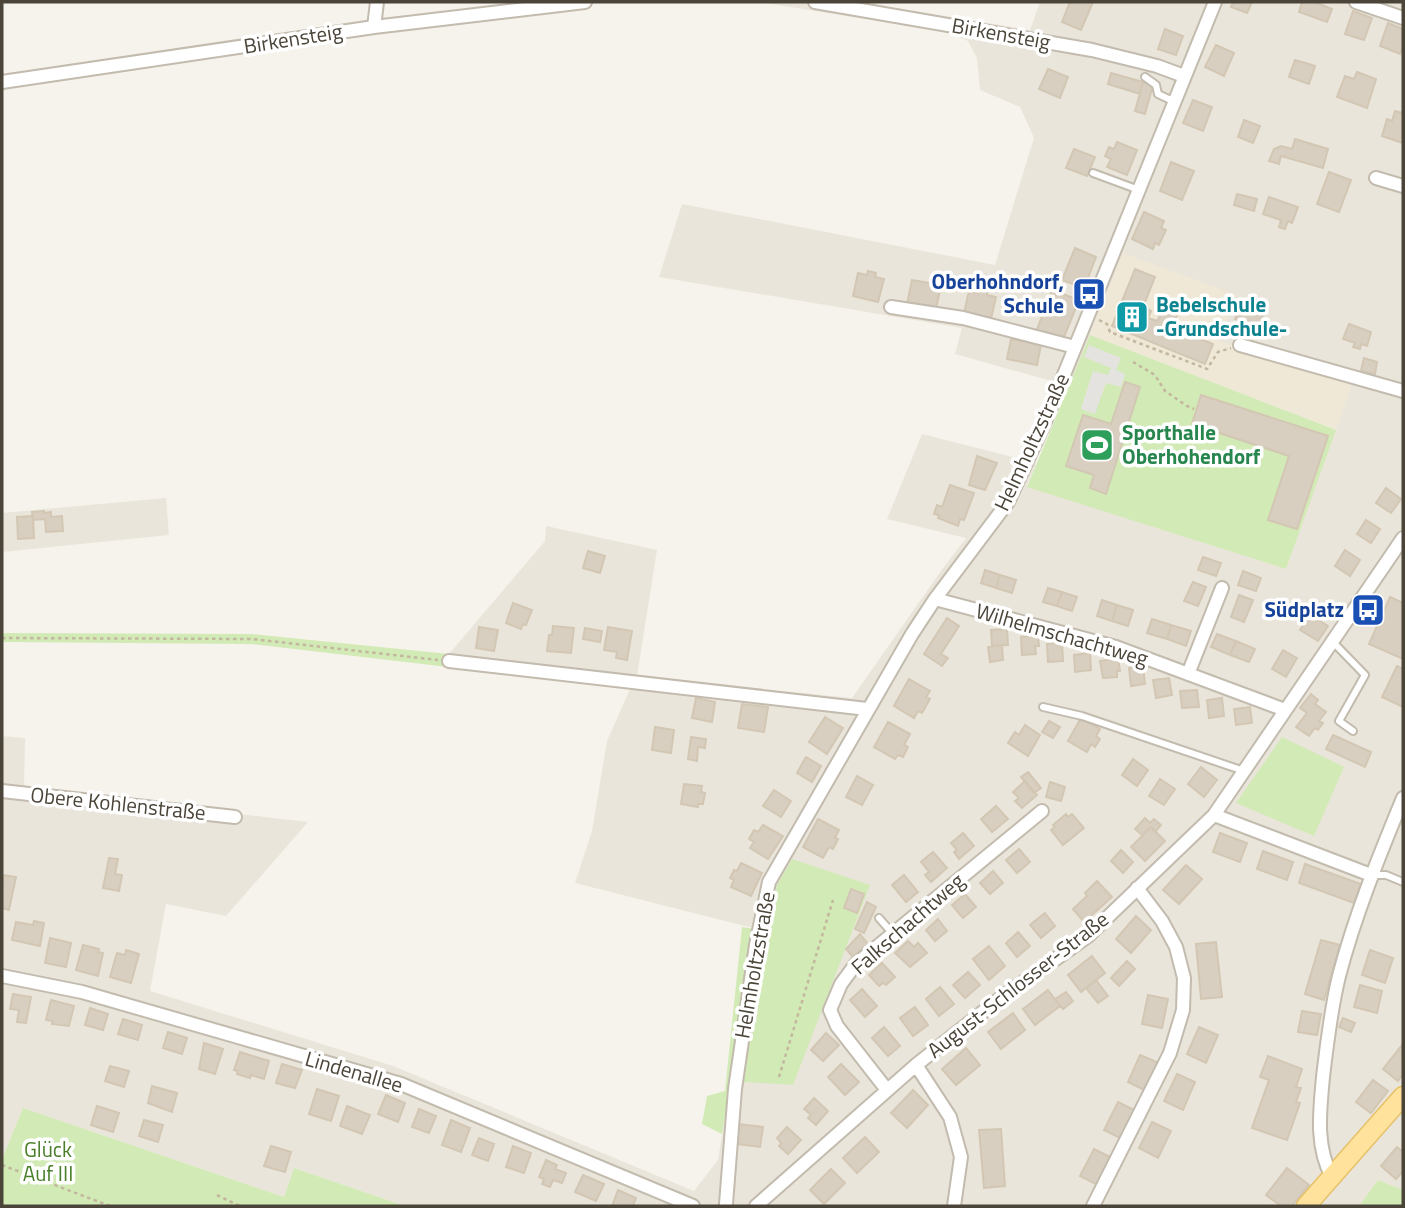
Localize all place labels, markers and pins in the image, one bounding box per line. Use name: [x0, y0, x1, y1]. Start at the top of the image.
place label: Oberhohndorf, Schule: [932, 265, 1064, 321]
bus stop icon: Oberhohndorf, Schule: [1070, 275, 1108, 313]
place label: Bebelschule -Grundschule-: [1156, 288, 1287, 344]
building icon: Bebelschule -Grundschule-: [1113, 298, 1151, 336]
place label: Sporthalle Oberhohendorf: [1122, 416, 1261, 472]
sports icon: Sporthalle Oberhohendorf: [1078, 426, 1116, 464]
bus stop icon: Südplatz: [1349, 591, 1387, 629]
place label: Südplatz: [1264, 593, 1344, 625]

